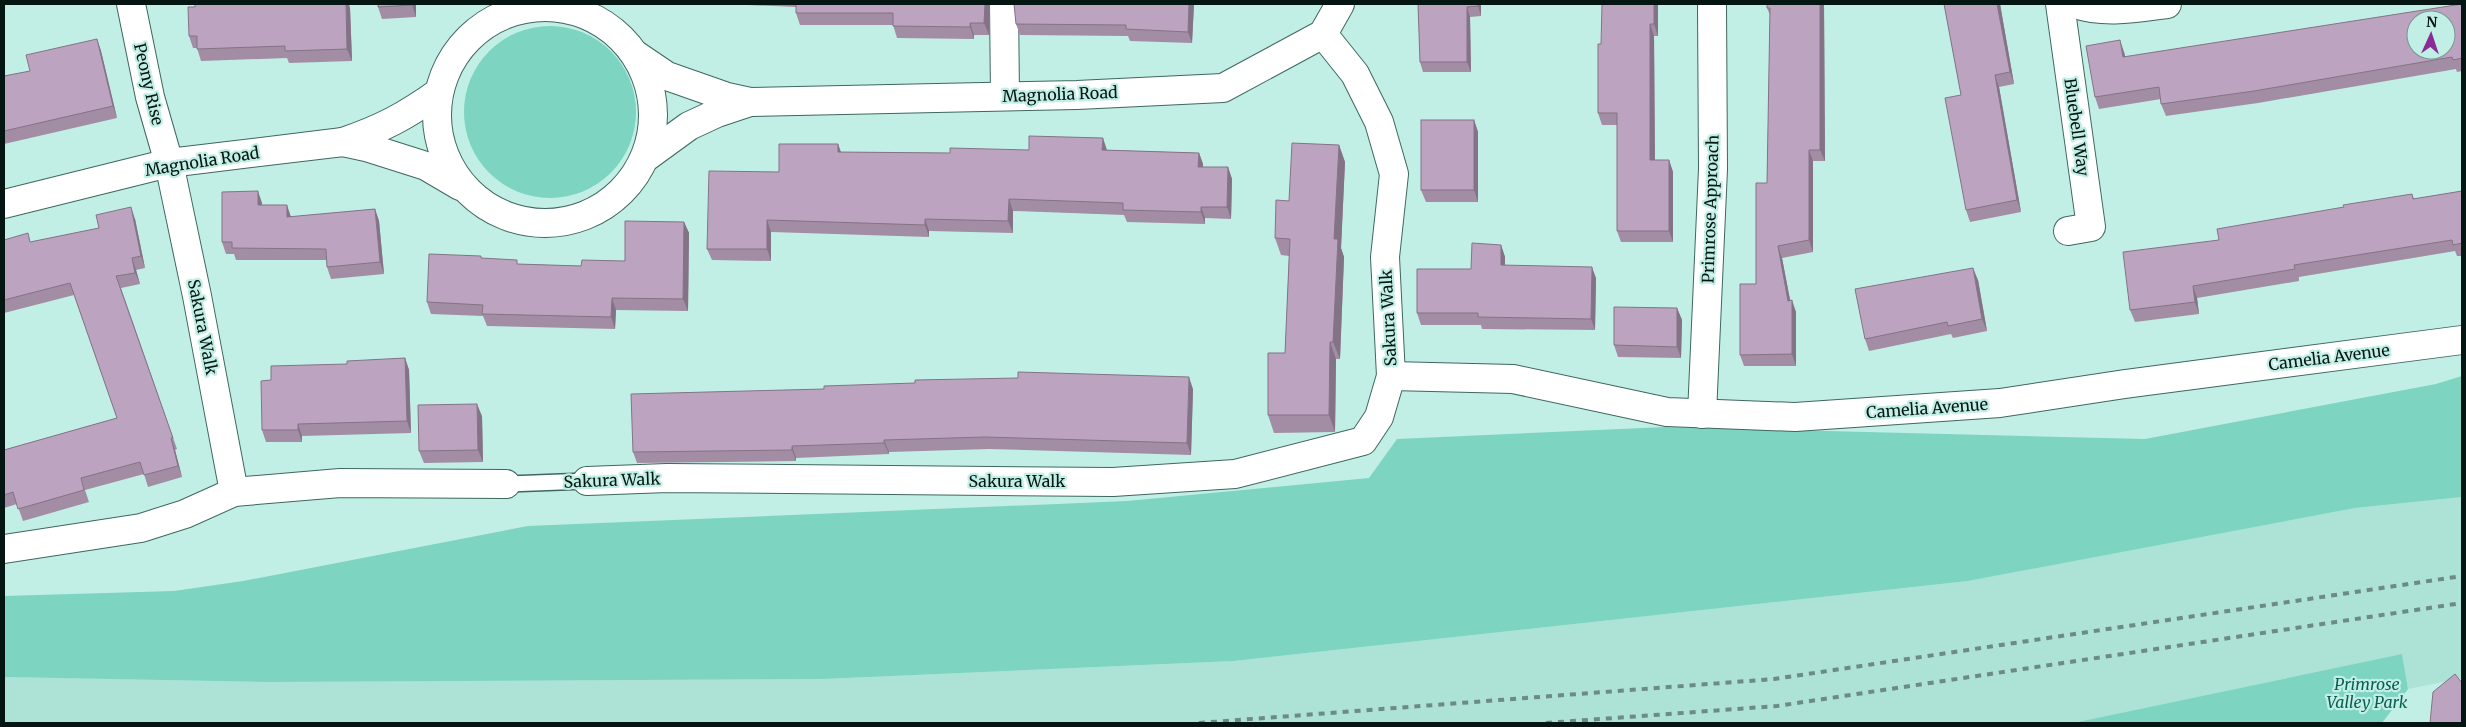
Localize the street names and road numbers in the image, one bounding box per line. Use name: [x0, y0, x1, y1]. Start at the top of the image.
street label: Peony Rise: [130, 41, 168, 127]
street label: Bluebell Way: [2060, 77, 2094, 178]
street label: Magnolia Road: [1002, 82, 1118, 106]
street label: Primrose Approach: [1697, 134, 1723, 284]
street label: Magnolia Road: [143, 142, 261, 180]
street label: Sakura Walk: [1375, 268, 1401, 367]
street label: Sakura Walk: [184, 278, 222, 377]
street label: Camelia Avenue: [2267, 340, 2391, 374]
street label: Camelia Avenue: [1865, 394, 1989, 422]
street label: Sakura Walk: [563, 468, 662, 492]
street label: Sakura Walk: [969, 471, 1066, 491]

